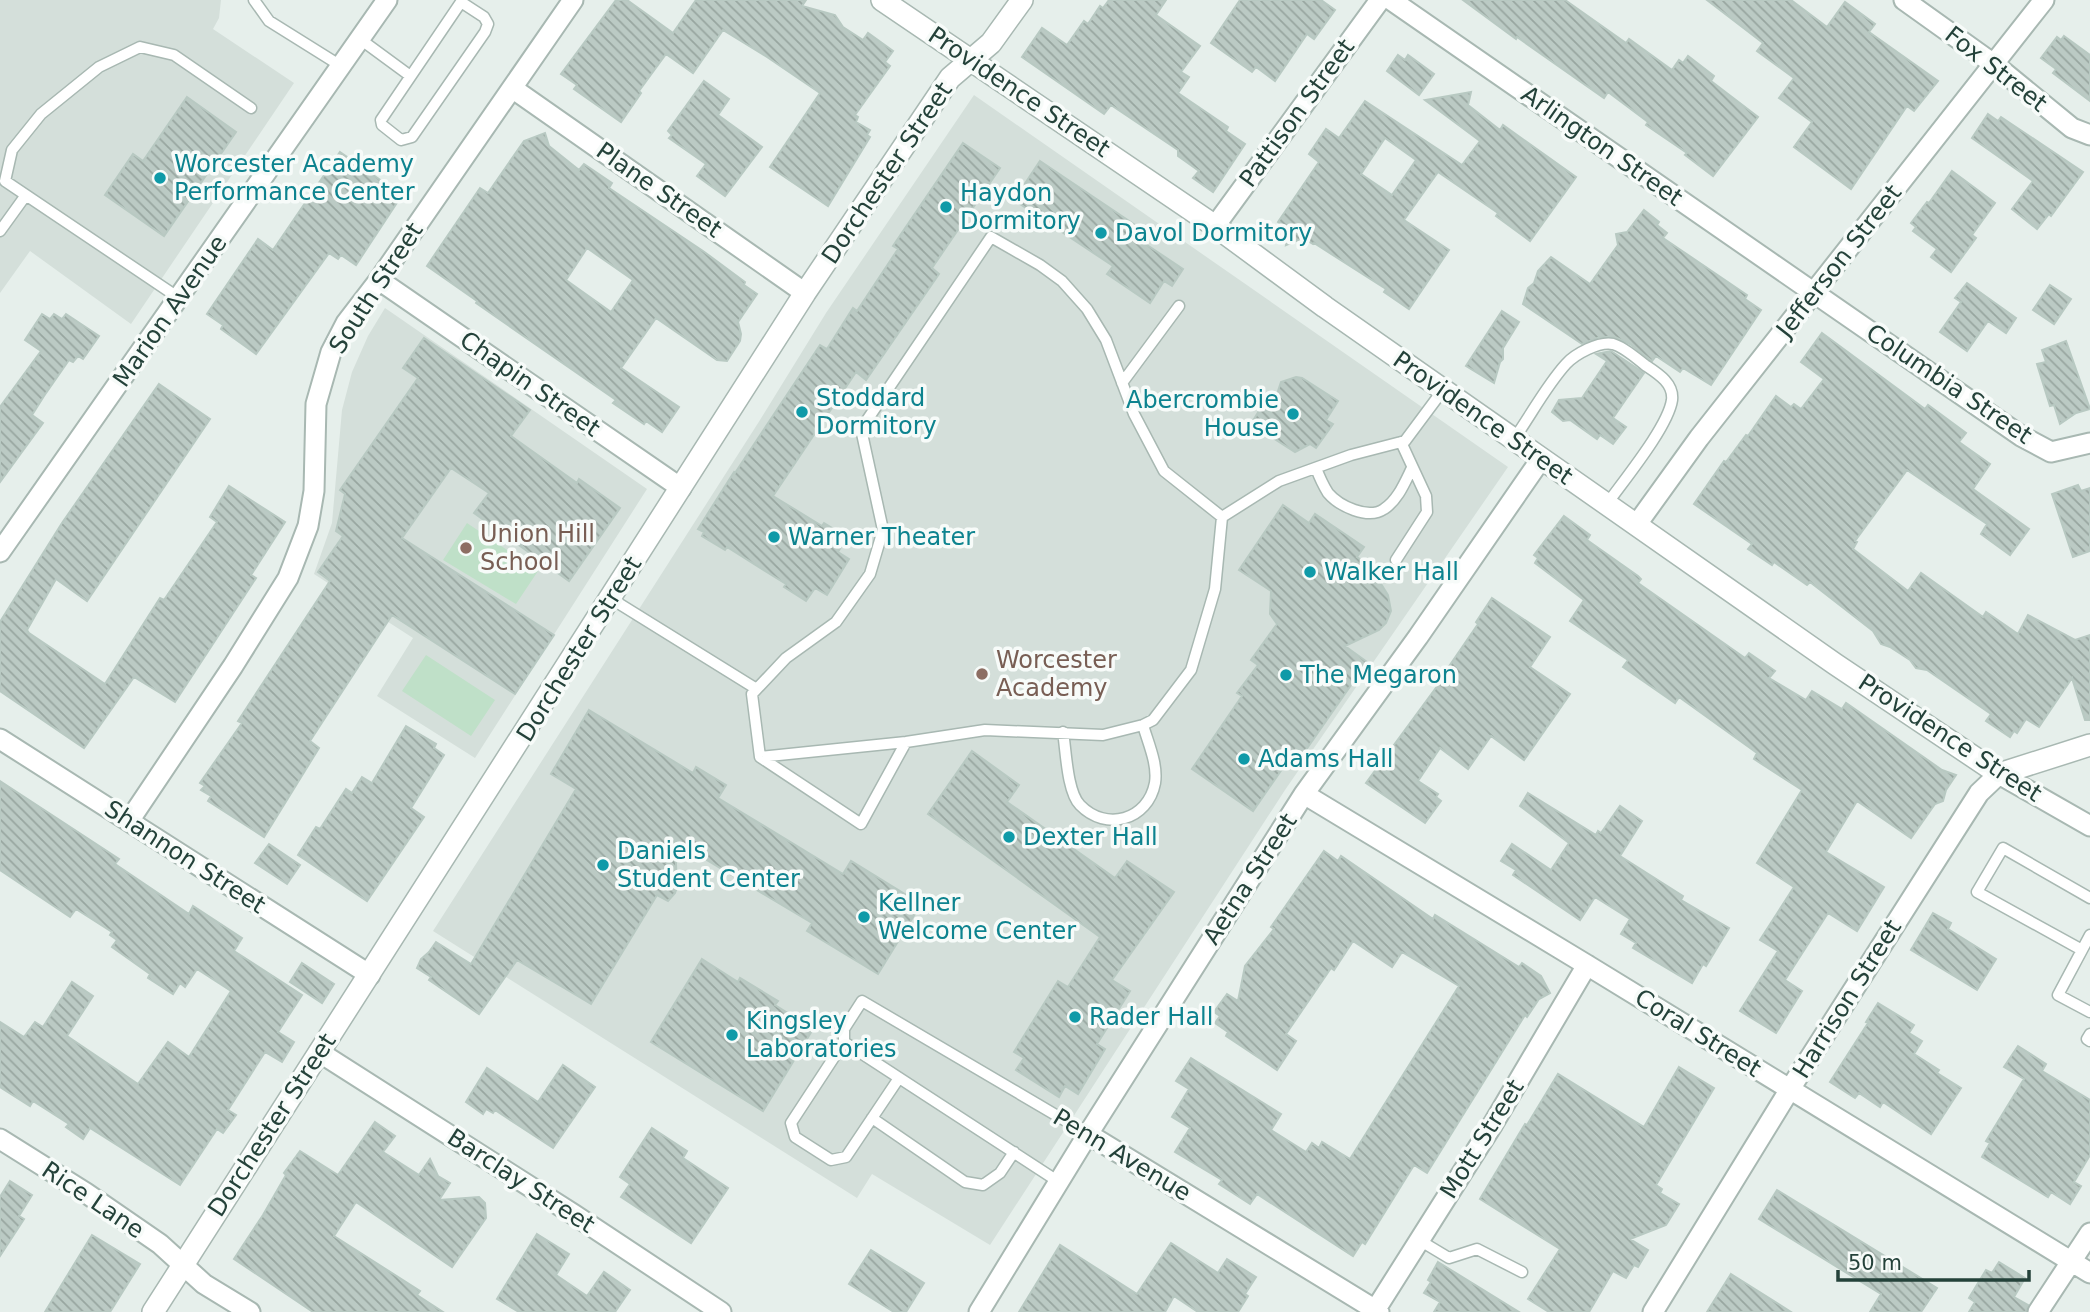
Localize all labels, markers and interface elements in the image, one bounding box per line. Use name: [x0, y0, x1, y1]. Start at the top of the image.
street label: Providence Street: [923, 21, 1115, 163]
street label: Fox Street: [1939, 21, 2053, 117]
street label: Pattison Street: [1234, 33, 1360, 193]
street label: Dorchester Street: [816, 77, 958, 269]
street label: Arlington Street: [1516, 80, 1688, 212]
street label: Plane Street: [591, 137, 727, 243]
place label: Worcester Academy Performance Center: [174, 150, 415, 206]
marker: Worcester Academy Performance Center: [152, 170, 168, 186]
place label: Haydon Dormitory: [960, 179, 1081, 235]
street label: Jefferson Street: [1769, 179, 1907, 344]
marker: Haydon Dormitory: [938, 199, 954, 215]
street label: South Street: [323, 217, 429, 359]
place label: Davol Dormitory: [1115, 219, 1312, 247]
marker: Davol Dormitory: [1093, 225, 1109, 241]
street label: Marion Avenue: [107, 230, 233, 392]
street label: Columbia Street: [1861, 318, 2037, 450]
street label: Chapin Street: [455, 325, 605, 443]
street label: Providence Street: [1388, 346, 1578, 490]
place label: Stoddard Dormitory: [816, 384, 937, 440]
place label: Abercrombie House: [1126, 386, 1279, 442]
marker: Stoddard Dormitory: [794, 404, 810, 420]
marker: Abercrombie House: [1285, 406, 1301, 422]
place label: Union Hill School: [480, 520, 595, 576]
place label: Warner Theater: [788, 523, 975, 551]
marker: Warner Theater: [766, 529, 782, 545]
marker: Union Hill School: [458, 540, 474, 556]
street label: Dorchester Street: [511, 551, 647, 747]
place label: Walker Hall: [1324, 558, 1459, 586]
marker: Walker Hall: [1302, 564, 1318, 580]
place label: Worcester Academy: [996, 646, 1117, 702]
place label: The Megaron: [1299, 661, 1457, 689]
marker: Worcester Academy: [974, 666, 990, 682]
marker: The Megaron: [1278, 667, 1294, 683]
street label: Providence Street: [1853, 668, 2047, 808]
place label: Adams Hall: [1258, 745, 1394, 773]
marker: Adams Hall: [1236, 751, 1252, 767]
street label: Shannon Street: [99, 795, 271, 919]
street label: Aetna Street: [1197, 808, 1303, 950]
place label: Dexter Hall: [1023, 823, 1158, 851]
marker: Dexter Hall: [1001, 829, 1017, 845]
place label: Daniels Student Center: [617, 837, 800, 893]
marker: Daniels Student Center: [595, 857, 611, 873]
place label: Kellner Welcome Center: [878, 889, 1076, 945]
marker: Kellner Welcome Center: [856, 909, 872, 925]
street label: Harrison Street: [1787, 915, 1907, 1083]
street label: Coral Street: [1630, 983, 1766, 1083]
place label: Rader Hall: [1089, 1003, 1213, 1031]
place label: Kingsley Laboratories: [746, 1007, 896, 1063]
marker: Rader Hall: [1067, 1009, 1083, 1025]
marker: Kingsley Laboratories: [724, 1027, 740, 1043]
street label: Dorchester Street: [202, 1028, 342, 1222]
street label: Mott Street: [1434, 1074, 1530, 1204]
street label: Penn Avenue: [1048, 1103, 1196, 1207]
street label: Barclay Street: [442, 1123, 600, 1239]
street label: Rice Lane: [37, 1156, 149, 1244]
scale bar: [1838, 1238, 2029, 1282]
text: 50 m: [1848, 1251, 1902, 1275]

